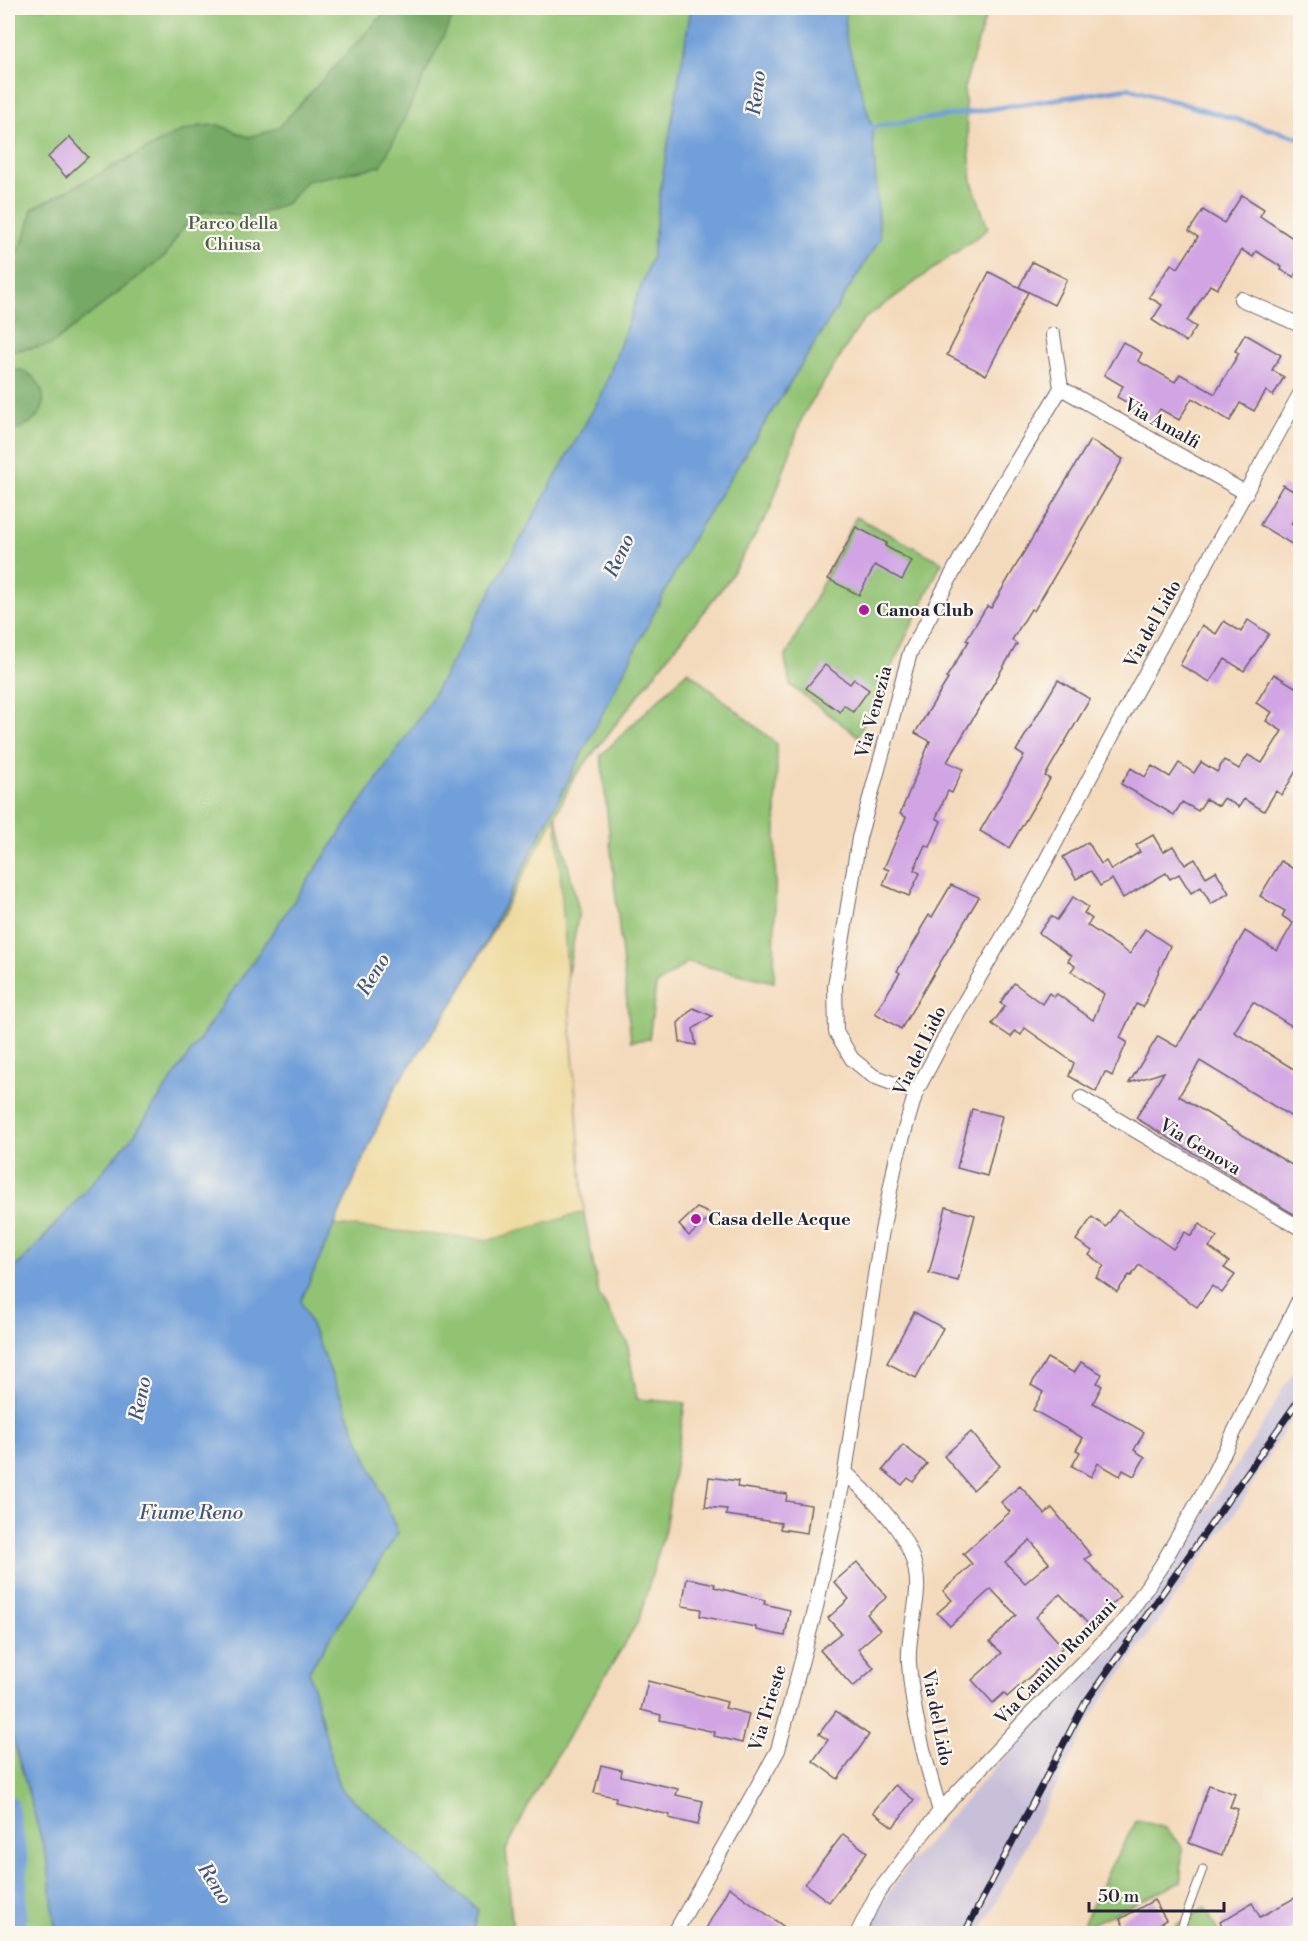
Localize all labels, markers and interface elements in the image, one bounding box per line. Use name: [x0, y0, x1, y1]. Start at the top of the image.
water label: Reno: [742, 69, 772, 118]
park label: Parco della Chiusa: [188, 212, 279, 256]
street label: Via Amalfi: [1119, 393, 1204, 454]
water label: Reno: [599, 530, 641, 583]
street label: Via del Lido: [1119, 576, 1187, 673]
place label: Canoa Club: [876, 599, 974, 622]
marker: Canoa Club: [857, 603, 871, 617]
street label: Via Venezia: [850, 663, 898, 762]
water label: Reno: [351, 949, 396, 1002]
street label: Via del Lido: [888, 1002, 952, 1101]
street label: Via Genova: [1154, 1113, 1246, 1181]
place label: Casa delle Acque: [708, 1208, 851, 1231]
marker: Casa delle Acque: [689, 1212, 703, 1226]
water label: Reno: [124, 1375, 158, 1424]
water label: Fiume Reno: [139, 1501, 243, 1526]
street label: Via Camillo Ronzani: [989, 1594, 1122, 1730]
street label: Via Trieste: [744, 1662, 792, 1755]
street label: Via del Lido: [916, 1667, 958, 1768]
water label: Reno: [191, 1858, 237, 1910]
scale bar: [1089, 1875, 1224, 1913]
text: 50 m: [1098, 1885, 1140, 1908]

